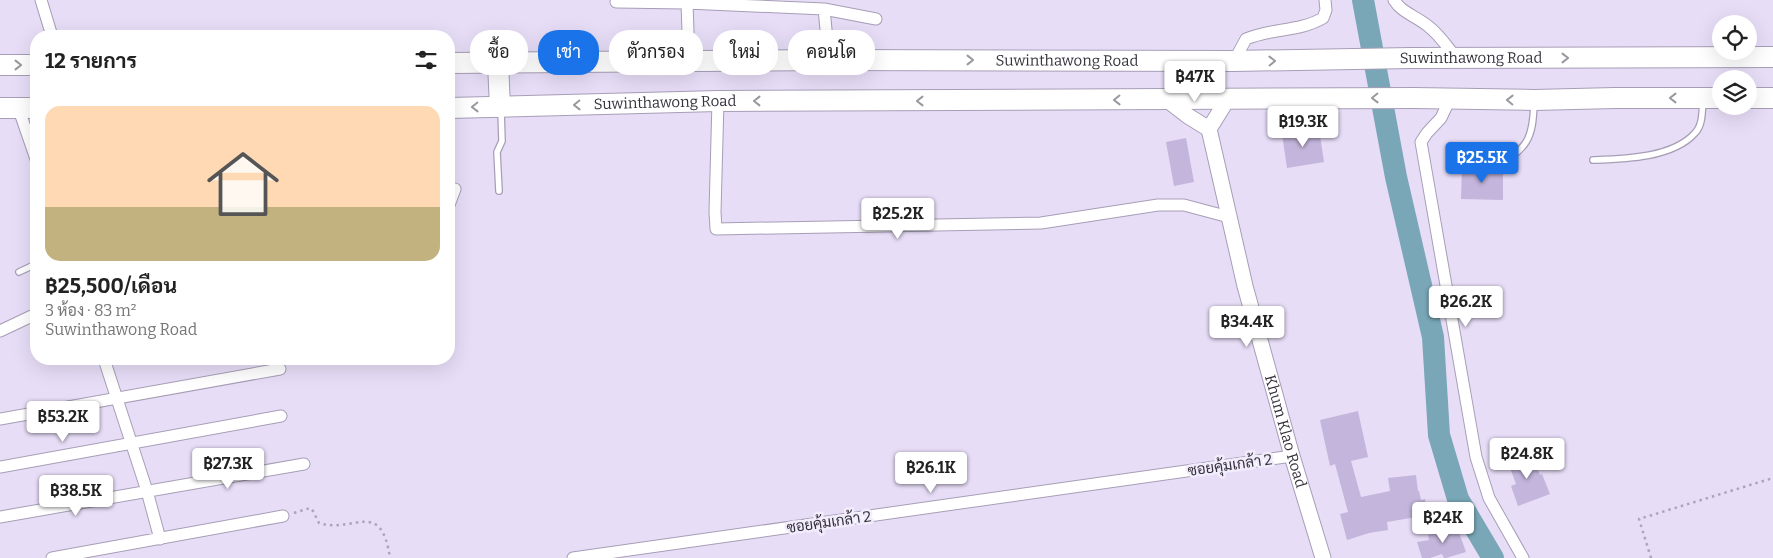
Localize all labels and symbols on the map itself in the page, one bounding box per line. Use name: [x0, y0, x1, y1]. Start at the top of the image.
street label: Suwinthawong Road: [1399, 49, 1542, 67]
street label: Suwinthawong Road: [996, 51, 1139, 70]
one-way arrow: [1562, 53, 1569, 63]
one-way arrow: [966, 55, 974, 65]
one-way arrow: [1269, 55, 1277, 66]
one-way arrow: [14, 60, 22, 70]
pin: ฿47K: [1165, 61, 1225, 103]
street label: Suwinthawong Road: [593, 92, 736, 113]
one-way arrow: [1371, 93, 1378, 103]
one-way arrow: [1668, 93, 1676, 103]
one-way arrow: [1113, 95, 1121, 105]
one-way arrow: [1506, 95, 1514, 105]
one-way arrow: [753, 96, 761, 106]
one-way arrow: [916, 96, 924, 106]
one-way arrow: [573, 100, 581, 110]
one-way arrow: [470, 102, 478, 112]
pin: ฿19.3K: [1262, 106, 1344, 148]
pin: ฿25.5K: [1441, 142, 1523, 184]
pin: ฿25.2K: [857, 198, 939, 240]
pin: ฿26.2K: [1425, 286, 1507, 328]
pin: ฿34.4K: [1206, 306, 1288, 348]
street label: Khum Klao Road: [1261, 373, 1310, 490]
pin: ฿53.2K: [22, 400, 104, 443]
pin: ฿24.8K: [1486, 438, 1568, 480]
pin: ฿27.3K: [187, 448, 269, 490]
street label: ซอยคุ้มเกล้า 2: [1186, 449, 1274, 482]
pin: ฿26.1K: [890, 452, 972, 494]
pin: ฿38.5K: [35, 474, 117, 517]
pin: ฿24K: [1413, 502, 1473, 544]
street label: ซอยคุ้มเกล้า 2: [785, 506, 873, 539]

